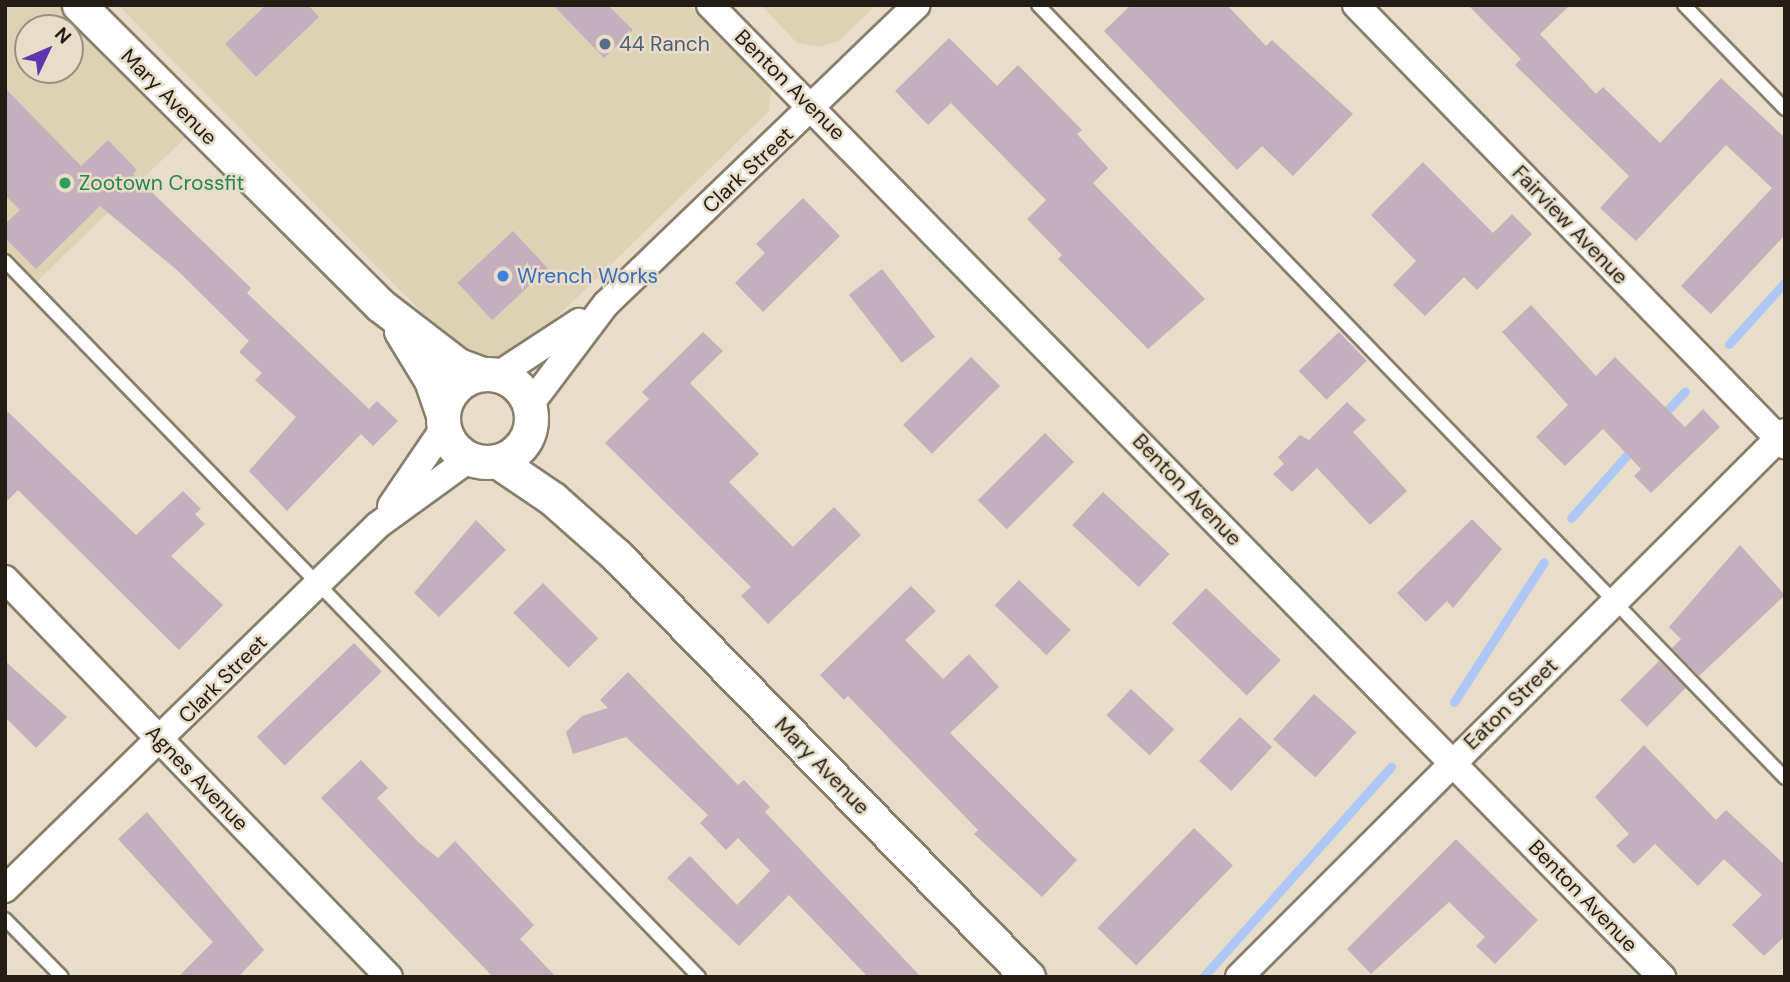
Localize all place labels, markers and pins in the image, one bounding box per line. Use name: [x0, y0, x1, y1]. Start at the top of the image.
place label: 44 Ranch: [619, 31, 710, 57]
marker: 44 Ranch: [597, 36, 613, 52]
place label: Zootown Crossfit: [79, 170, 245, 196]
marker: Zootown Crossfit: [57, 175, 73, 191]
place label: Wrench Works: [517, 263, 658, 289]
marker: Wrench Works: [495, 268, 511, 284]

